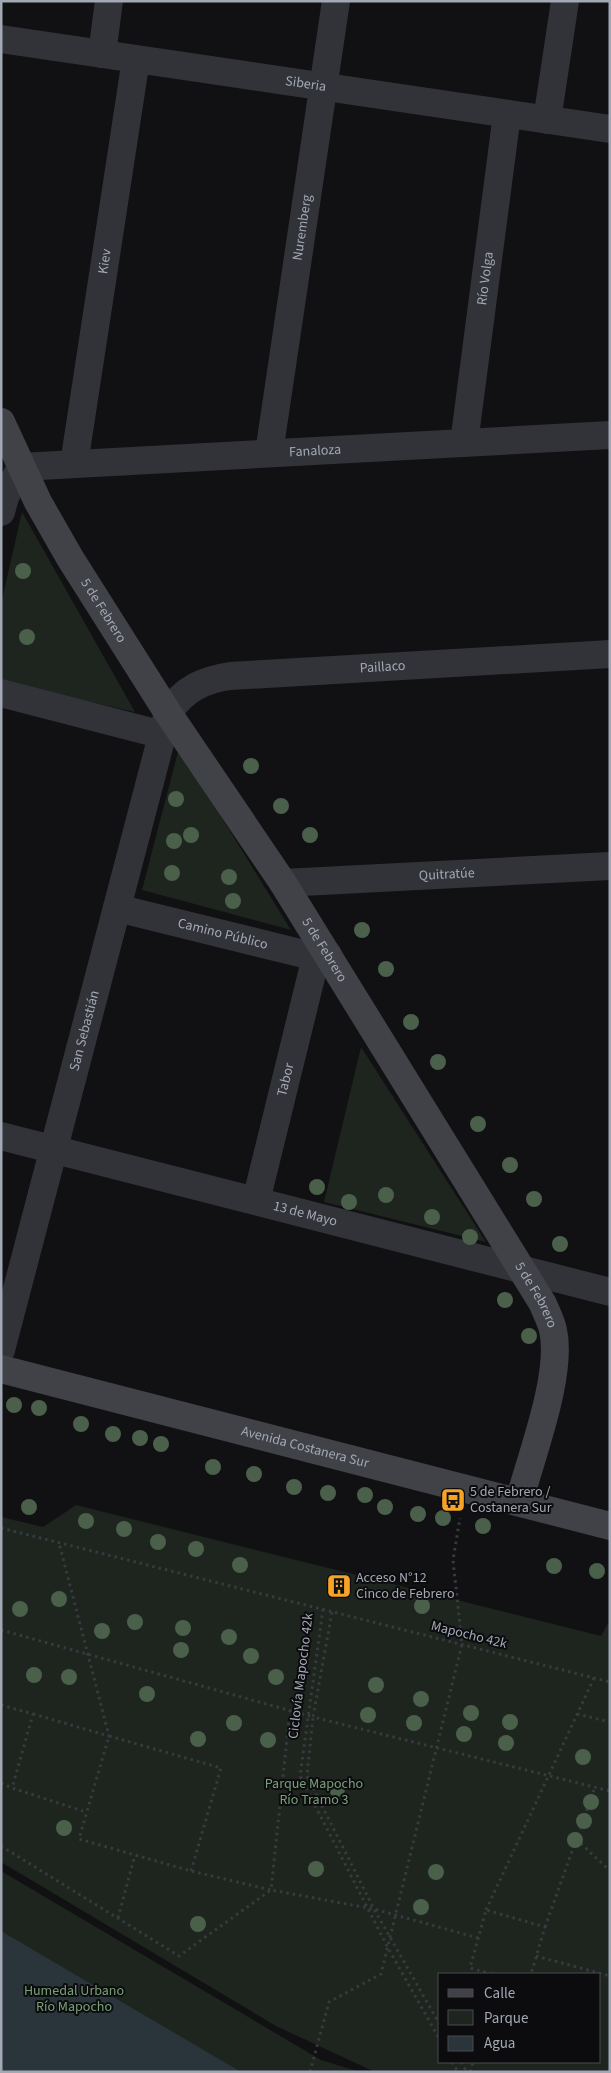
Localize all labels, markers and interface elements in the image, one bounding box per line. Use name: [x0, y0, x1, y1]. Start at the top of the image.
street label: Siberia: [284, 71, 327, 97]
street label: Nuremberg: [288, 193, 317, 262]
street label: Kiev: [93, 247, 117, 275]
street label: Río Volga: [472, 250, 499, 306]
street label: Fanaloza: [289, 440, 342, 462]
street label: 5 de Febrero: [75, 575, 131, 647]
street label: Paillaco: [359, 656, 406, 678]
street label: Quitratúe: [418, 863, 475, 886]
street label: Camino Público: [176, 913, 270, 955]
street label: 5 de Febrero: [297, 914, 352, 986]
street label: San Sebastián: [65, 988, 105, 1073]
street label: Tabor: [272, 1061, 300, 1098]
street label: 13 de Mayo: [271, 1196, 339, 1232]
street label: 5 de Febrero: [510, 1258, 562, 1331]
street label: Avenida Costanera Sur: [239, 1421, 371, 1474]
place label: 5 de Febrero / Costanera Sur: [470, 1482, 552, 1518]
bus stop icon: 5 de Febrero / Costanera Sur: [440, 1487, 466, 1513]
place label: Acceso N°12 Cinco de Febrero: [356, 1568, 454, 1604]
building icon: Acceso N°12 Cinco de Febrero: [326, 1573, 352, 1599]
street label: Ciclovía Mapocho 42k: [283, 1612, 319, 1740]
street label: Mapocho 42k: [429, 1616, 509, 1654]
park label: Parque Mapocho Río Tramo 3: [265, 1774, 363, 1810]
legend: [438, 1973, 601, 2063]
park label: Humedal Urbano Río Mapocho: [24, 1981, 124, 2017]
text: Calle: [484, 1983, 515, 2004]
text: Parque: [484, 2008, 528, 2029]
text: Agua: [484, 2033, 515, 2054]

